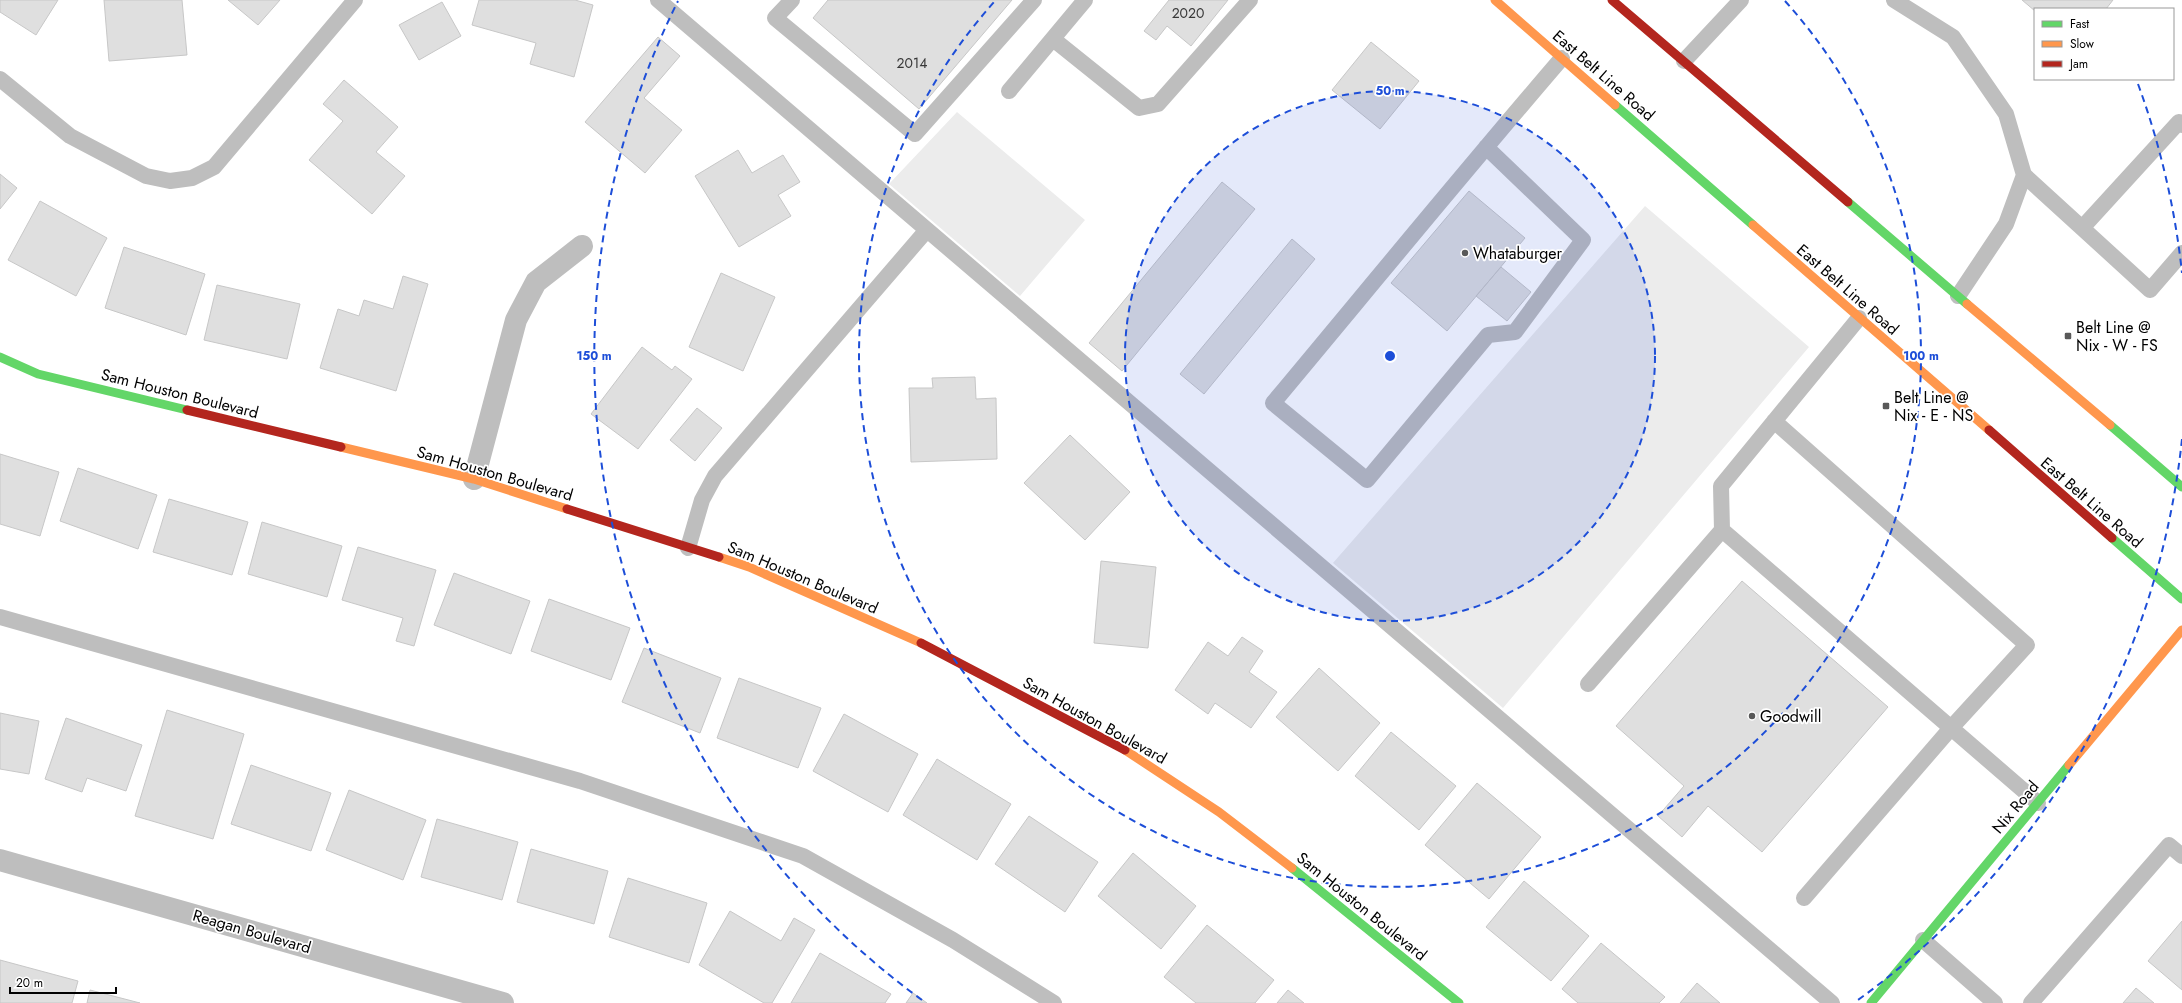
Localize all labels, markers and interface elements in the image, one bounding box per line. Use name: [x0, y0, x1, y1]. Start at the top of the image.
house number: 2020: [1172, 3, 1204, 23]
legend: [2034, 8, 2174, 80]
text: Fast: [2070, 15, 2089, 33]
street label: East Belt Line Road: [1548, 25, 1660, 126]
text: Slow: [2070, 35, 2095, 53]
house number: 2014: [897, 53, 927, 73]
text: Jam: [2068, 55, 2088, 73]
text: 50 m: [1375, 82, 1405, 100]
street label: East Belt Line Road: [1792, 239, 1904, 340]
place label: Whataburger: [1473, 242, 1563, 265]
marker: Whataburger: [1460, 248, 1470, 258]
place label: Belt Line @ Nix - W - FS: [2076, 316, 2158, 357]
marker: Belt Line @ Nix - W - FS: [2063, 331, 2073, 341]
text: 150 m: [576, 347, 612, 365]
text: 100 m: [1903, 347, 1939, 365]
centre of rings: [1383, 349, 1397, 363]
street label: Sam Houston Boulevard: [99, 363, 261, 424]
place label: Belt Line @ Nix - E - NS: [1894, 386, 1973, 427]
marker: Belt Line @ Nix - E - NS: [1881, 401, 1891, 411]
street label: Sam Houston Boulevard: [414, 440, 576, 507]
street label: East Belt Line Road: [2036, 452, 2148, 553]
street label: Sam Houston Boulevard: [724, 535, 882, 620]
street label: Sam Houston Boulevard: [1018, 671, 1171, 770]
place label: Goodwill: [1760, 705, 1821, 728]
marker: Goodwill: [1747, 711, 1757, 721]
street label: Nix Road: [1986, 776, 2044, 839]
street label: Sam Houston Boulevard: [1292, 847, 1432, 966]
street label: Reagan Boulevard: [190, 904, 314, 959]
scale bar: [10, 969, 116, 995]
text: 20 m: [16, 974, 43, 992]

